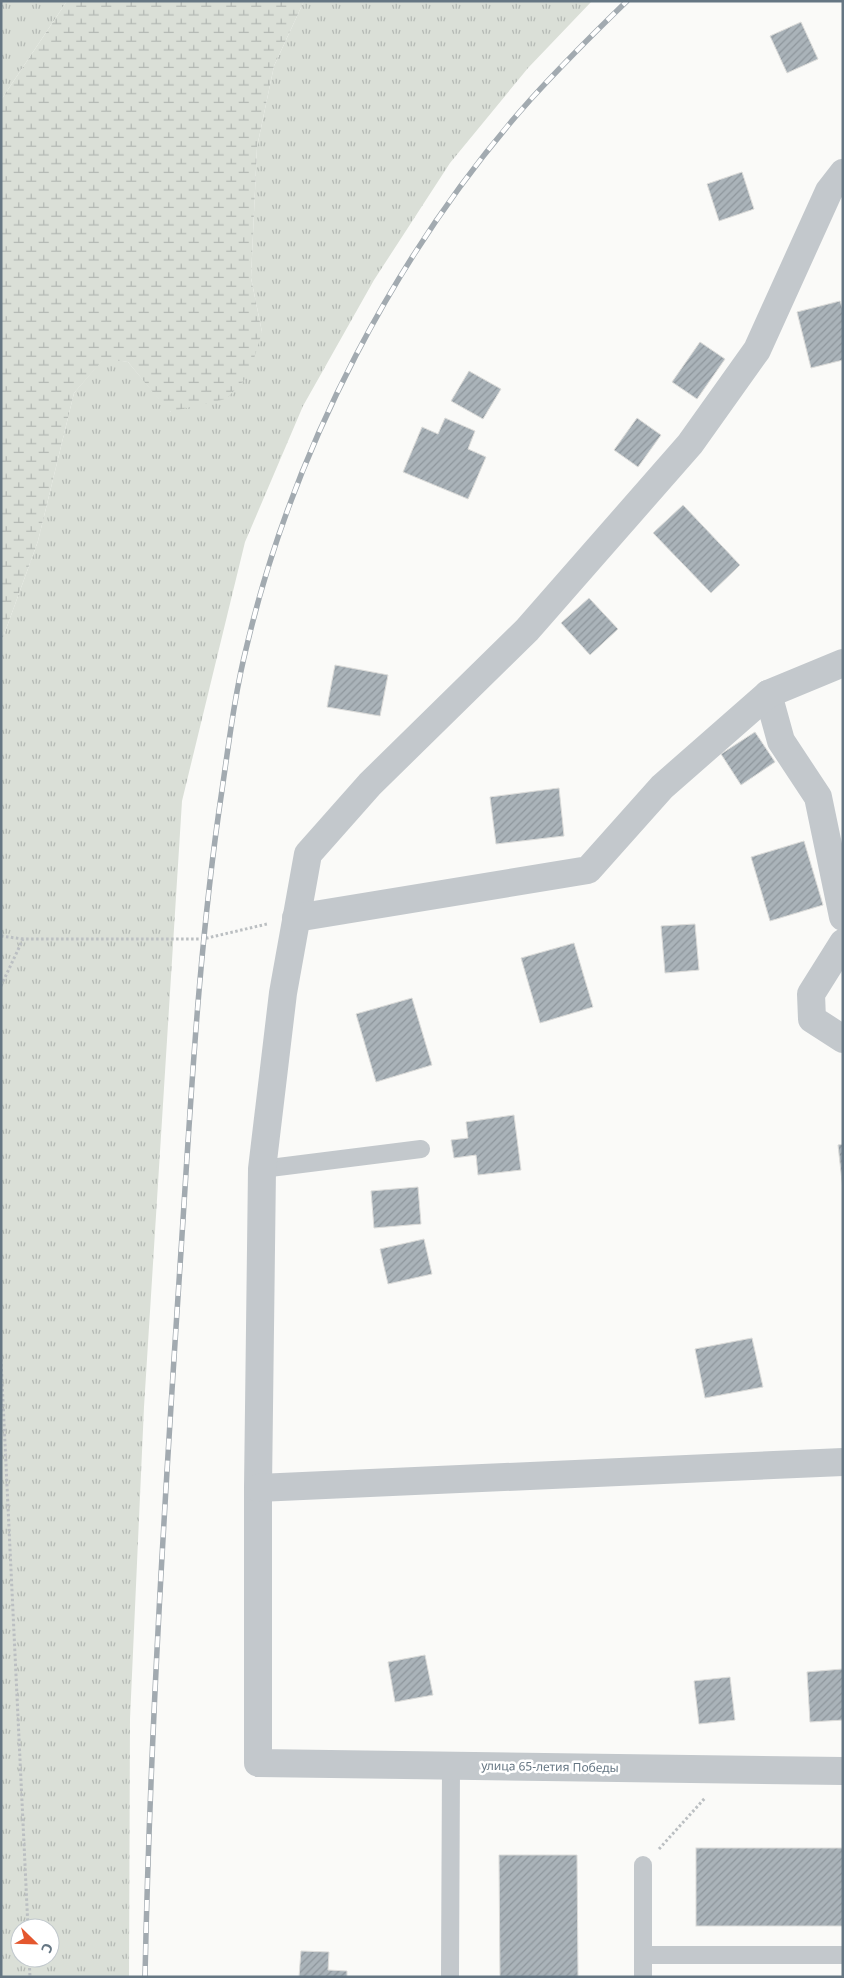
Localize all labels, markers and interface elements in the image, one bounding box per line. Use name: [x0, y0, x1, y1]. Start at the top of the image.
street label: улица 65-летия Победы: [481, 1757, 619, 1776]
north arrow: [10, 1918, 60, 1968]
text: С: [37, 1940, 58, 1956]

